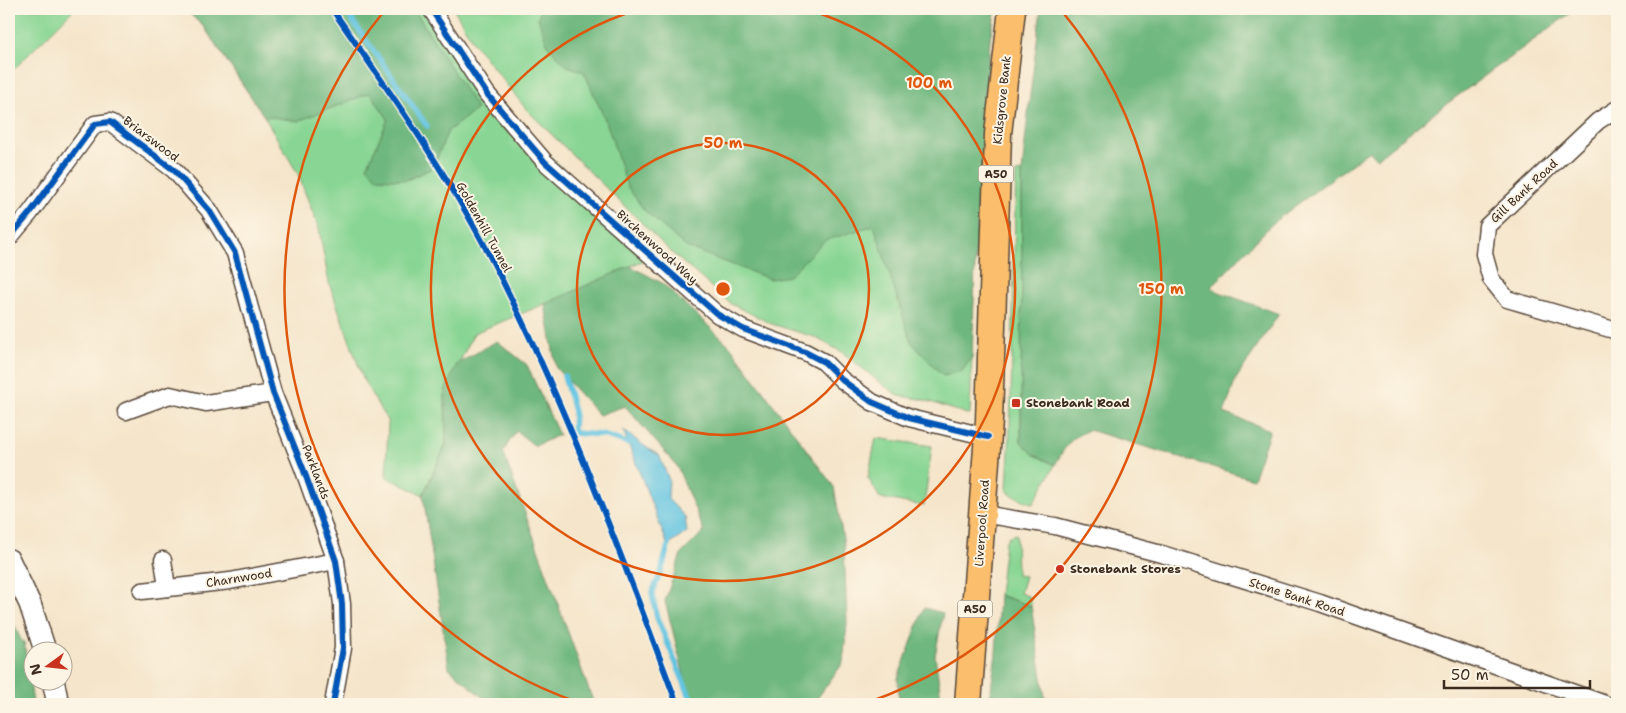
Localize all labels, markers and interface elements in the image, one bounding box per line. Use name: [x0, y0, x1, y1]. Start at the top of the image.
street label: Kidsgrove Bank: [989, 55, 1015, 145]
text: 100 m: [906, 73, 952, 93]
street label: Briarswood: [120, 113, 183, 166]
text: 50 m: [704, 133, 743, 153]
street label: Gill Bank Road: [1487, 155, 1561, 226]
road number: A50: [978, 165, 1014, 182]
street label: Goldenhill Tunnel: [452, 179, 516, 275]
street label: Birchenwood Way: [613, 206, 701, 288]
text: 150 m: [1138, 279, 1184, 299]
centre of rings: [714, 280, 732, 298]
place label: Stonebank Road: [1026, 395, 1130, 411]
marker: Stonebank Road: [1010, 397, 1022, 409]
street label: Parklands: [298, 442, 334, 502]
street label: Liverpool Road: [971, 479, 993, 567]
place label: Stonebank Stores: [1070, 561, 1181, 577]
marker: Stonebank Stores: [1054, 563, 1066, 575]
street label: Charnwood: [205, 565, 274, 591]
street label: Stone Bank Road: [1247, 574, 1347, 620]
road number: A50: [958, 600, 992, 618]
north arrow: [22, 640, 72, 690]
scale bar: [1444, 658, 1590, 690]
text: N: [25, 662, 46, 677]
text: 50 m: [1451, 665, 1489, 685]

